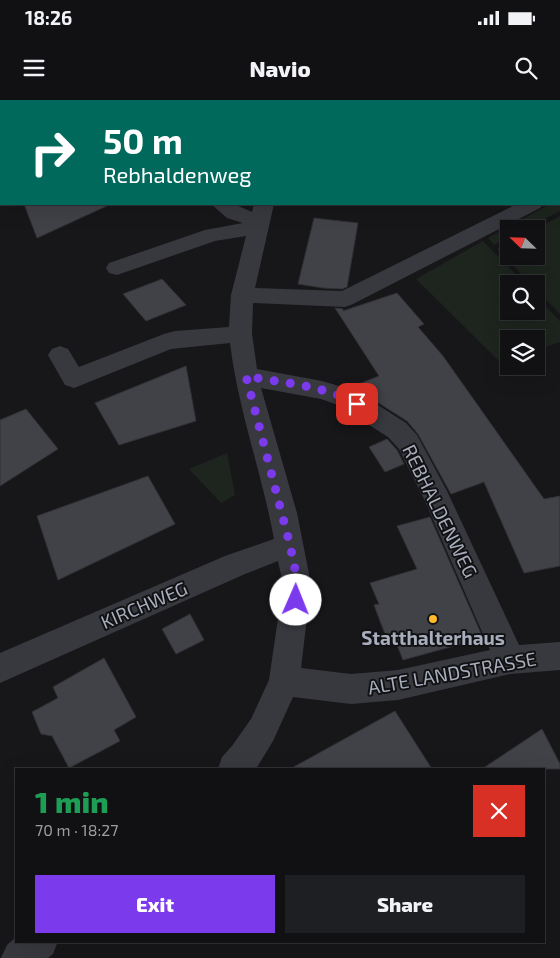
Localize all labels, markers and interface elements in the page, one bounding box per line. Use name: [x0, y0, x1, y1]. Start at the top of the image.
text: 18:26: [25, 6, 72, 29]
icon: menu: [20, 54, 48, 82]
icon: search: [512, 54, 540, 82]
text: Navio: [249, 55, 311, 81]
text: 50 m: [103, 119, 183, 161]
icon: right: [20, 120, 85, 185]
text: Rebhaldenweg: [103, 161, 252, 187]
north arrow: [500, 220, 545, 265]
map controls: [500, 220, 545, 375]
button: search: [500, 275, 545, 320]
button: layers: [500, 330, 545, 375]
pin: [336, 383, 378, 425]
icon: arrive: [343, 390, 371, 418]
street label: REBHALDENWEG: [398, 440, 483, 581]
position arrow: [269, 573, 321, 625]
street label: KIRCHWEG: [97, 576, 191, 633]
marker: Statthalterhaus: [427, 613, 439, 625]
place label: Statthalterhaus: [361, 626, 505, 649]
street label: ALTE LANDSTRASSE: [366, 646, 538, 699]
text: 1 min: [35, 783, 109, 819]
button: close: [473, 785, 525, 837]
text: 70 m · 18:27: [35, 820, 118, 839]
button: Exit: [35, 875, 275, 933]
button: Share: [285, 875, 525, 933]

